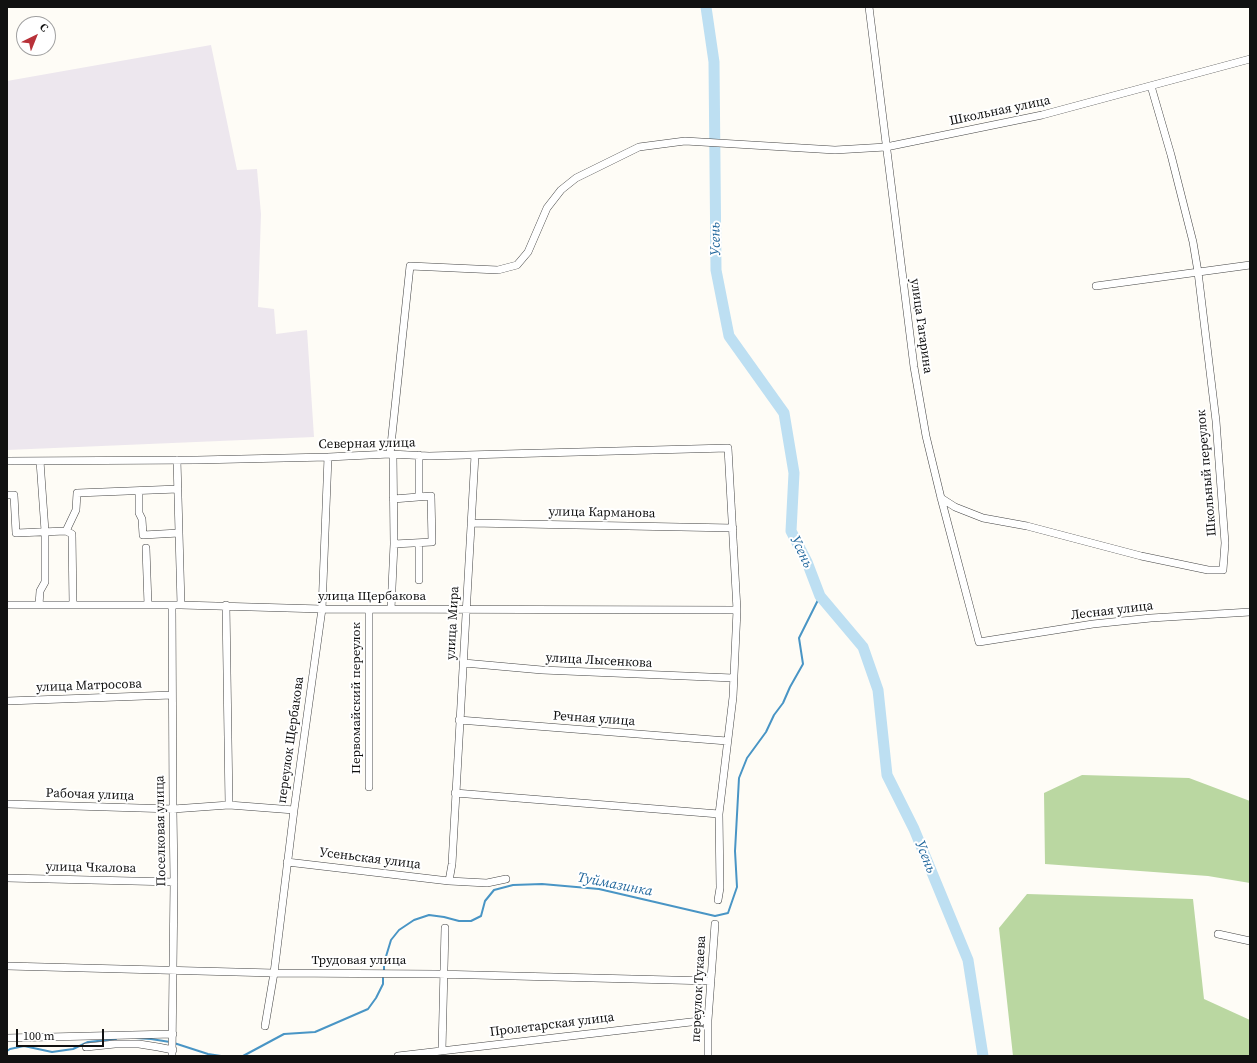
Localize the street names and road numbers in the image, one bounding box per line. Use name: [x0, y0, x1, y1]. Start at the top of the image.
street label: Школьная улица: [948, 93, 1052, 129]
street label: улица Гагарина: [907, 277, 935, 375]
street label: Школьный переулок: [1194, 409, 1220, 537]
street label: Северная улица: [318, 435, 416, 453]
street label: улица Карманова: [548, 504, 656, 522]
street label: улица Мира: [443, 586, 463, 660]
street label: улица Щербакова: [318, 589, 426, 605]
street label: Лесная улица: [1070, 598, 1154, 624]
street label: Первомайский переулок: [349, 622, 365, 774]
street label: улица Лысенкова: [545, 650, 653, 672]
street label: улица Матросова: [36, 676, 142, 696]
street label: переулок Щербакова: [274, 676, 308, 804]
street label: Речная улица: [552, 708, 636, 730]
street label: Поселковая улица: [152, 775, 170, 887]
street label: Рабочая улица: [45, 786, 135, 804]
street label: Усеньская улица: [318, 845, 422, 873]
street label: улица Чкалова: [46, 859, 136, 877]
street label: переулок Тукаева: [688, 935, 710, 1043]
street label: Трудовая улица: [312, 953, 406, 969]
street label: Пролетарская улица: [489, 1010, 615, 1040]

